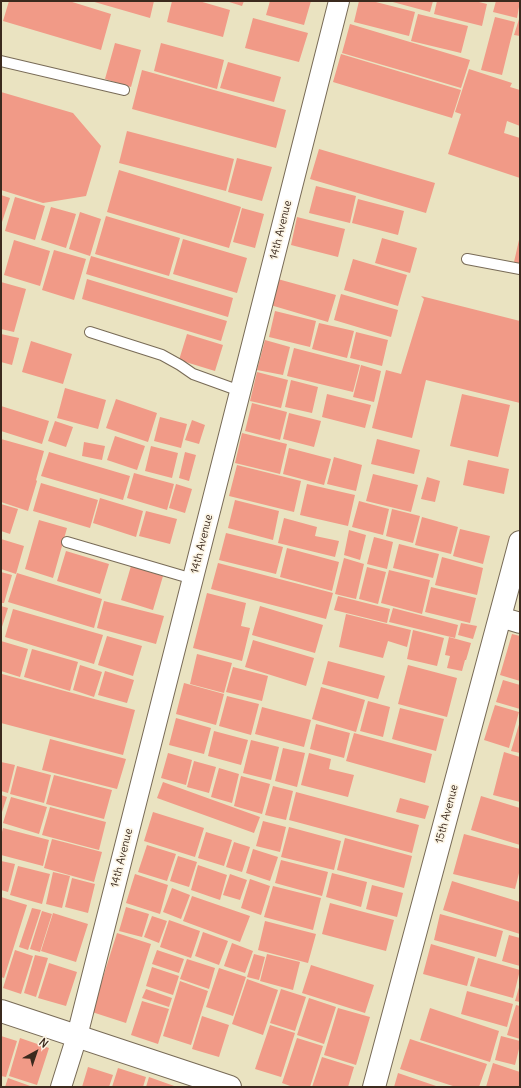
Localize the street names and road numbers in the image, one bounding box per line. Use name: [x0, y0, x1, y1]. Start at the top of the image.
street label: 14th Avenue: [267, 199, 295, 261]
street label: 14th Avenue: [188, 513, 216, 575]
street label: 15th Avenue: [433, 783, 461, 845]
street label: 14th Avenue: [108, 827, 136, 889]

